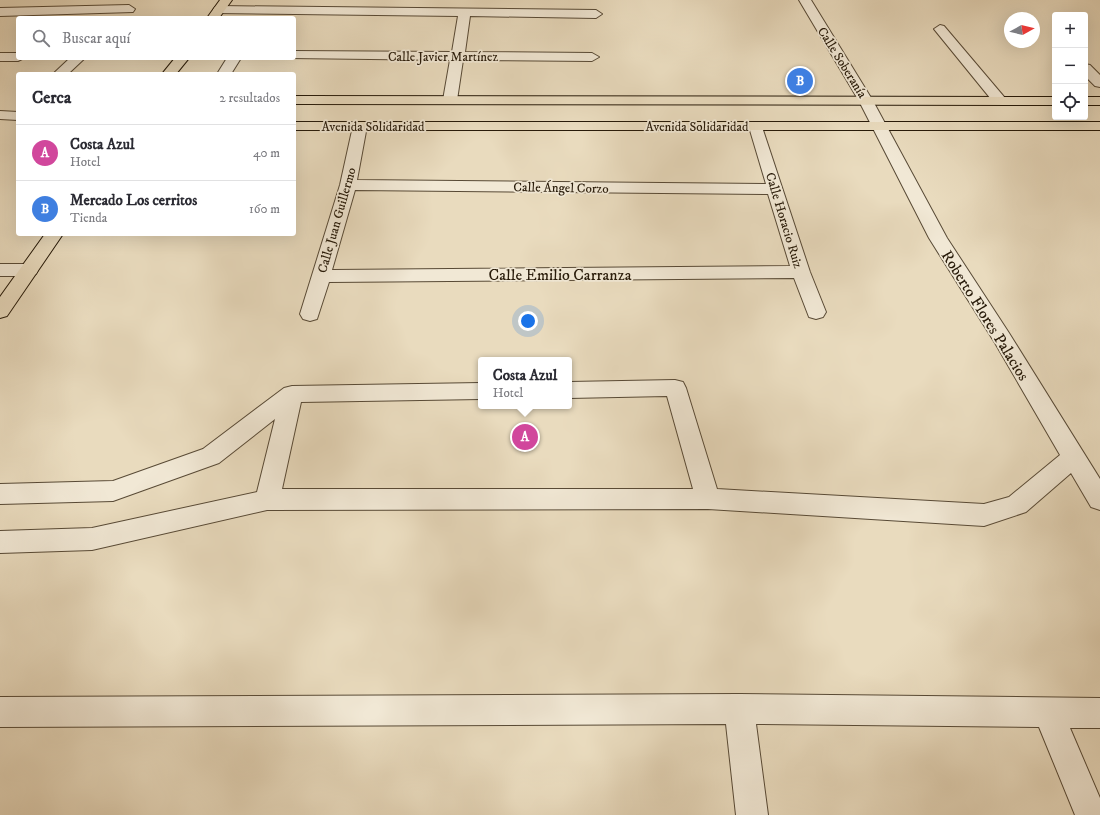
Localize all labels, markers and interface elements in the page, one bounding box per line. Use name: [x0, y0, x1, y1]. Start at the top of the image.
north arrow: [1004, 12, 1040, 48]
map controls: [1052, 12, 1088, 120]
button: +: [1052, 12, 1088, 48]
search box: [16, 16, 296, 60]
street label: Calle Soberanía: [814, 24, 871, 101]
icon: search: [30, 27, 52, 49]
text: Buscar aquí: [62, 29, 130, 48]
button: −: [1052, 48, 1088, 84]
street label: Calle Javier Martínez: [388, 49, 498, 65]
pin: B: [787, 66, 813, 96]
button: locate: [1052, 84, 1088, 120]
text: Cerca: [32, 87, 71, 109]
text: 2 resultados: [219, 90, 280, 106]
street label: Avenida Solidaridad: [321, 119, 425, 135]
street label: Avenida Solidaridad: [645, 119, 749, 135]
text: Costa Azul: [70, 135, 134, 154]
text: A: [41, 145, 49, 161]
text: 40 m: [253, 145, 280, 161]
text: Hotel: [70, 154, 101, 170]
street label: Calle Juan Guillermo: [314, 166, 360, 275]
street label: Calle Horacio Ruiz: [762, 170, 806, 271]
street label: Calle Ángel Corzo: [513, 178, 609, 197]
text: Mercado Los cerritos: [70, 191, 197, 210]
text: B: [41, 201, 49, 217]
text: 160 m: [249, 201, 280, 217]
text: Tienda: [70, 210, 107, 226]
street label: Roberto Flores Palacios: [937, 247, 1033, 385]
street label: Calle Emilio Carranza: [489, 265, 632, 285]
your location: [518, 311, 538, 331]
popup: [478, 357, 572, 409]
text: Costa Azul: [493, 366, 557, 385]
text: Hotel: [493, 385, 523, 401]
pin: A: [512, 422, 538, 452]

